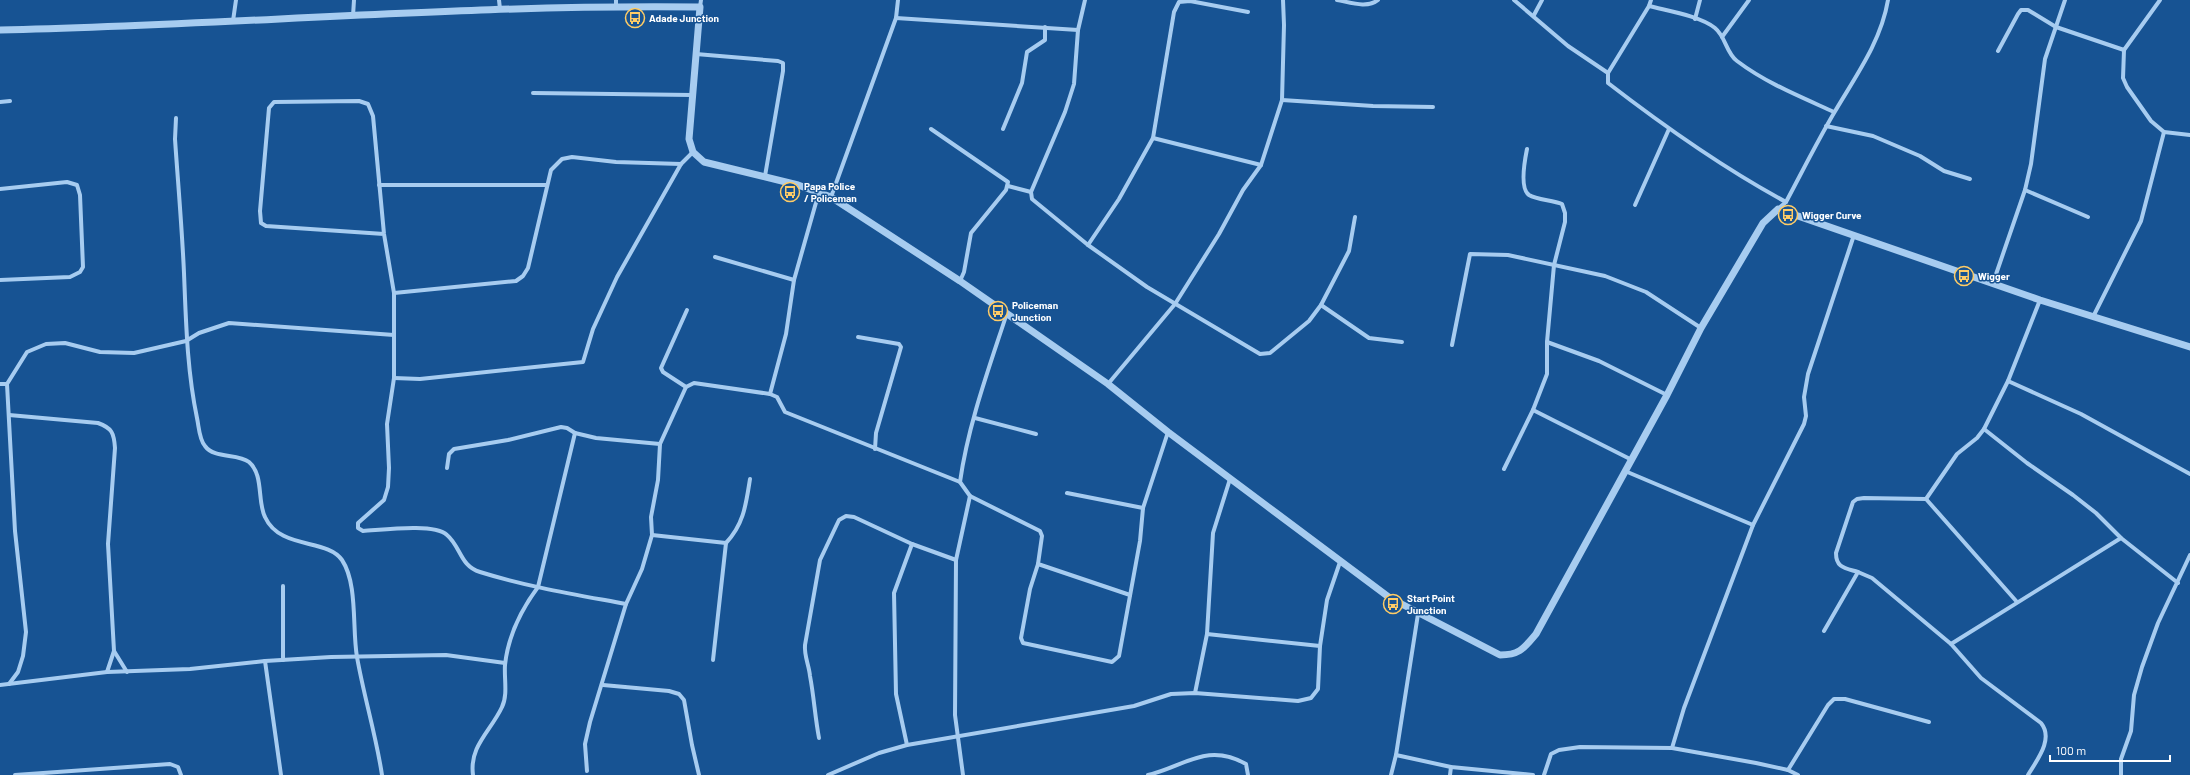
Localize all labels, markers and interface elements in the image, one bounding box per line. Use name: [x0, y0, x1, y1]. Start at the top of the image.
bus stop icon: Adade Junction: [624, 7, 646, 29]
place label: Adade Junction: [649, 12, 719, 24]
place label: Papa Police / Policeman: [804, 180, 857, 204]
bus stop icon: Papa Police / Policeman: [779, 181, 801, 203]
bus stop icon: Wigger Curve: [1777, 204, 1799, 226]
place label: Wigger Curve: [1802, 209, 1862, 221]
bus stop icon: Wigger: [1953, 265, 1975, 287]
place label: Wigger: [1978, 270, 2010, 282]
place label: Policeman Junction: [1012, 299, 1058, 323]
bus stop icon: Policeman Junction: [987, 300, 1009, 322]
place label: Start Point Junction: [1407, 592, 1455, 616]
bus stop icon: Start Point Junction: [1382, 593, 1404, 615]
scale bar: [2050, 737, 2170, 763]
text: 100 m: [2056, 743, 2086, 757]

